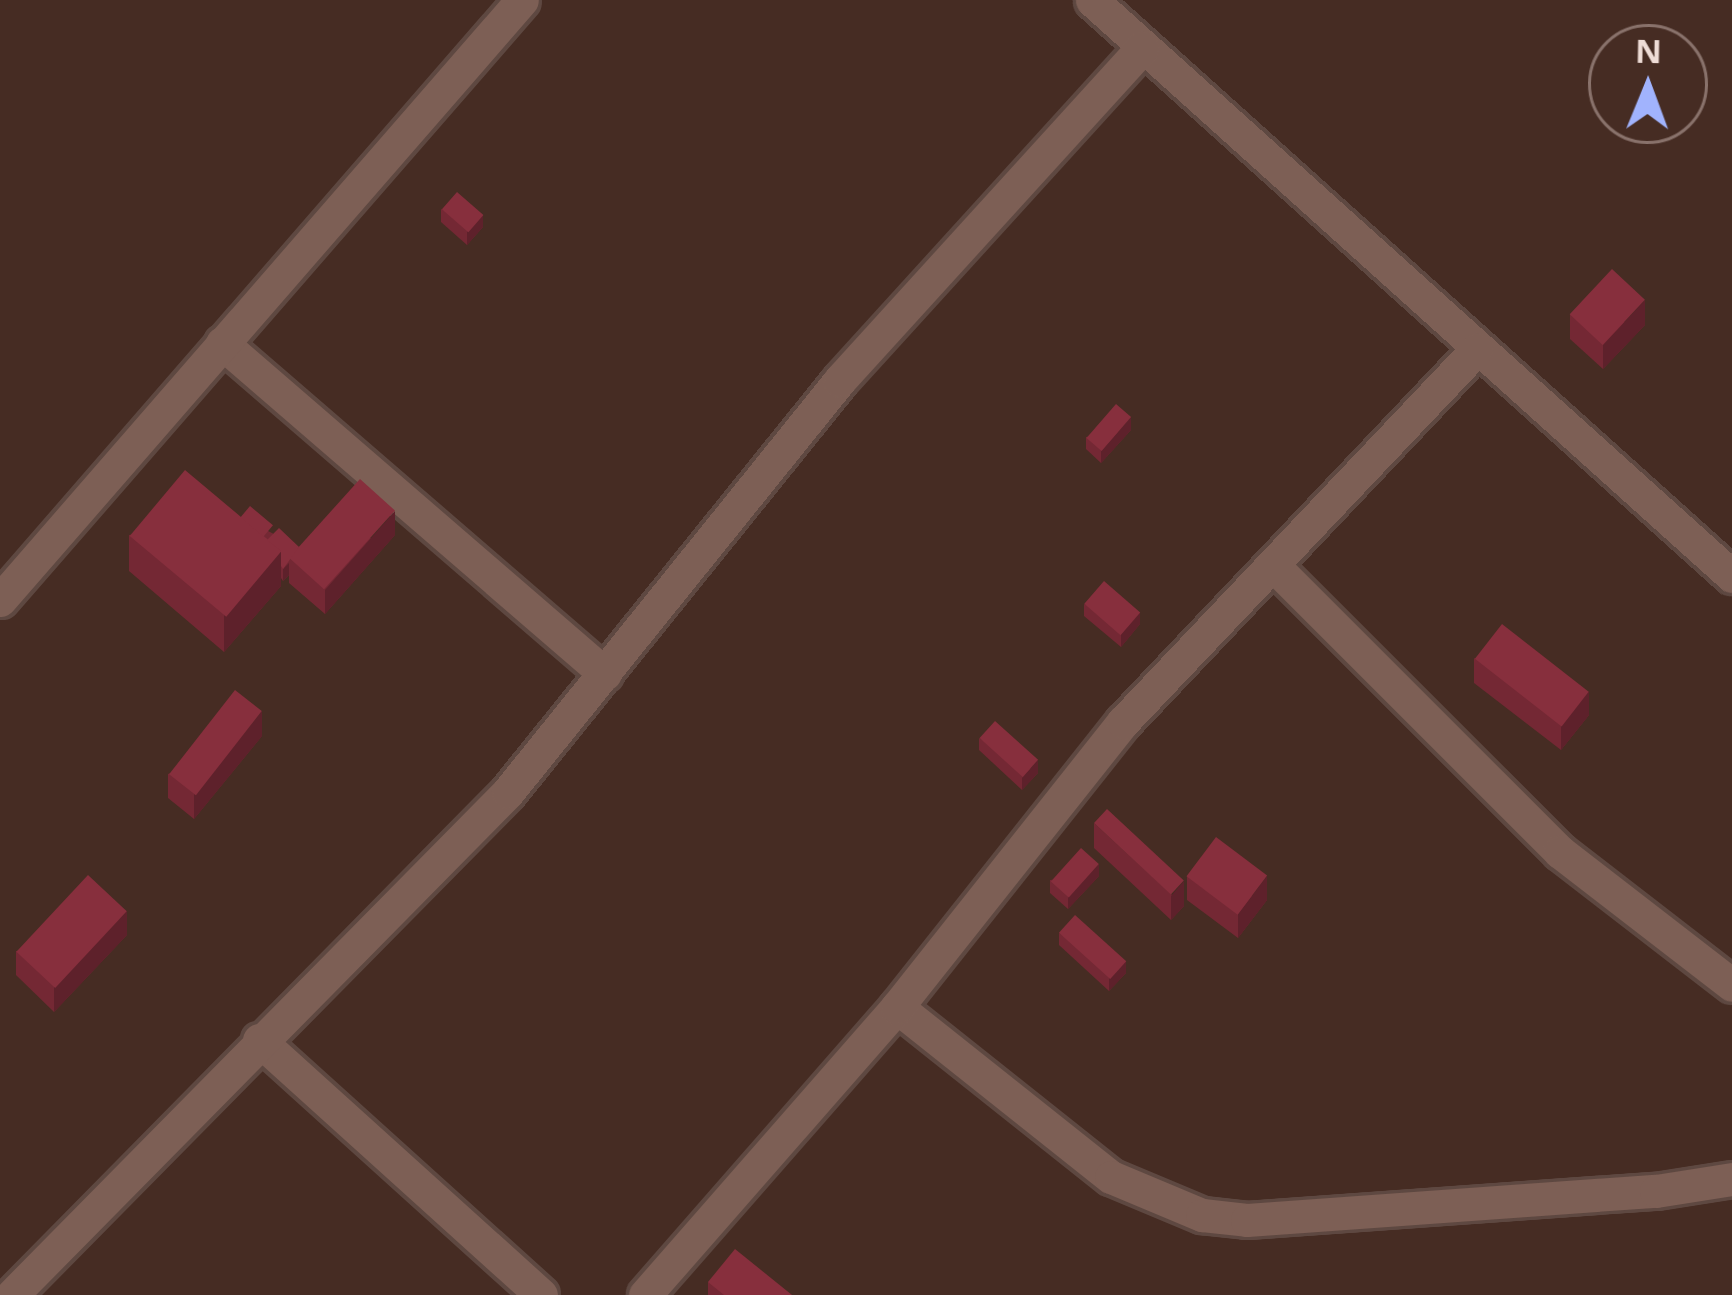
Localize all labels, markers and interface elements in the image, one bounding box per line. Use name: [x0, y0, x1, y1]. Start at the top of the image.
north arrow: [1588, 24, 1708, 144]
text: N: [1635, 28, 1662, 73]

